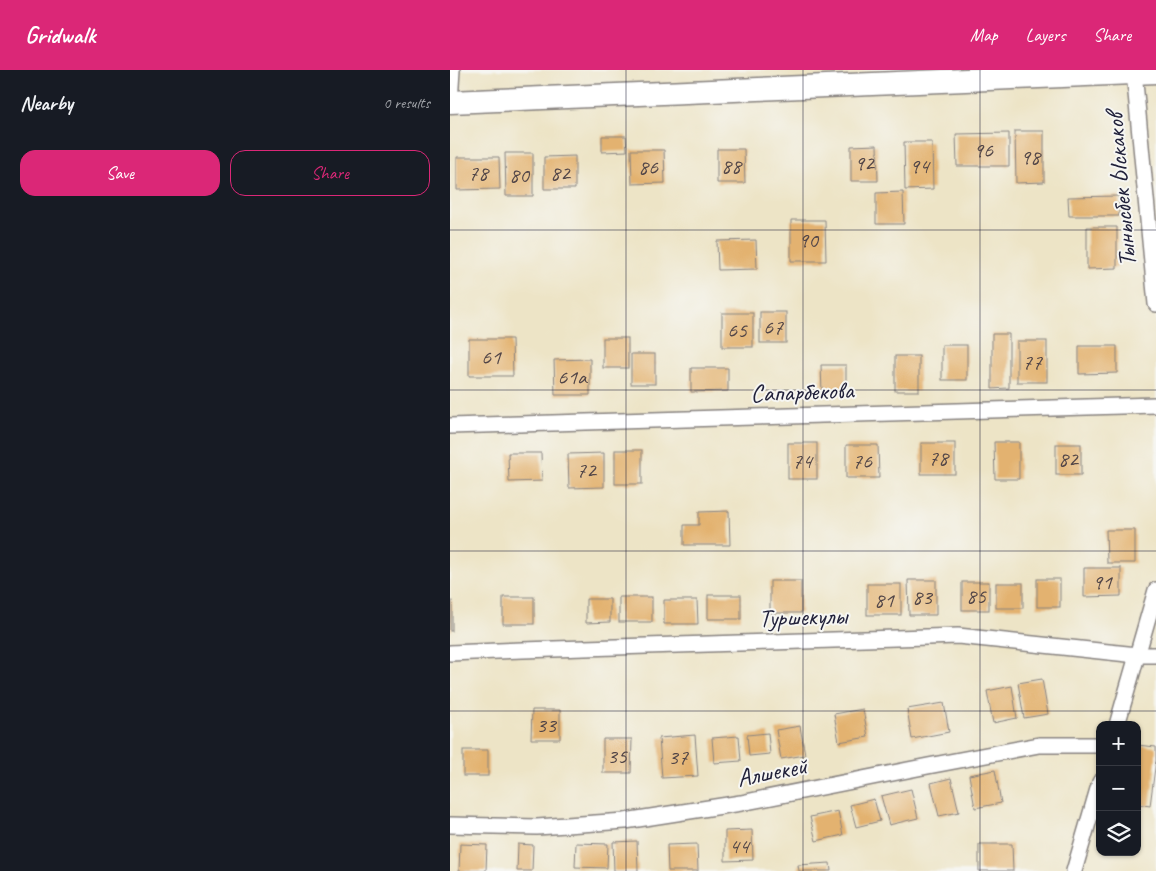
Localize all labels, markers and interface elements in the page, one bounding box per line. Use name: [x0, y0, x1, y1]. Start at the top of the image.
text: Gridwalk: [25, 20, 95, 50]
text: Map: [970, 24, 998, 46]
text: Layers: [1026, 24, 1065, 46]
text: Share: [1093, 24, 1131, 46]
text: Nearby: [20, 90, 73, 116]
text: 0 results: [383, 93, 430, 113]
street label: Тынысбек Ыскаков: [1098, 105, 1144, 268]
house number: 96: [973, 136, 994, 164]
house number: 98: [1020, 143, 1042, 171]
house number: 92: [854, 149, 876, 177]
button: Save: [20, 150, 220, 196]
button: Share: [230, 150, 430, 196]
house number: 88: [721, 152, 743, 180]
house number: 94: [909, 152, 931, 180]
house number: 86: [638, 153, 659, 181]
house number: 78: [468, 159, 490, 187]
house number: 82: [550, 159, 572, 187]
house number: 80: [509, 161, 531, 189]
house number: 90: [798, 226, 820, 254]
house number: 67: [763, 313, 784, 341]
house number: 65: [727, 316, 748, 344]
house number: 61: [481, 343, 502, 371]
house number: 77: [1022, 348, 1043, 376]
house number: 61а: [557, 363, 588, 391]
street label: Сапарбекова: [750, 374, 856, 410]
house number: 78: [928, 444, 950, 472]
house number: 82: [1058, 445, 1080, 473]
house number: 74: [792, 447, 814, 475]
house number: 76: [852, 447, 873, 475]
house number: 72: [576, 456, 598, 484]
house number: 91: [1092, 568, 1113, 596]
house number: 85: [966, 582, 987, 610]
house number: 83: [912, 583, 934, 611]
house number: 81: [874, 586, 895, 614]
street label: Туршекулы: [758, 599, 850, 635]
house number: 33: [536, 711, 558, 739]
map controls: [1096, 721, 1141, 856]
button: +: [1096, 721, 1141, 766]
house number: 35: [607, 742, 628, 770]
house number: 37: [668, 743, 689, 771]
street label: Алшекей: [734, 749, 811, 794]
button: −: [1096, 766, 1141, 811]
button: layers: [1096, 811, 1141, 856]
house number: 44: [729, 832, 751, 860]

